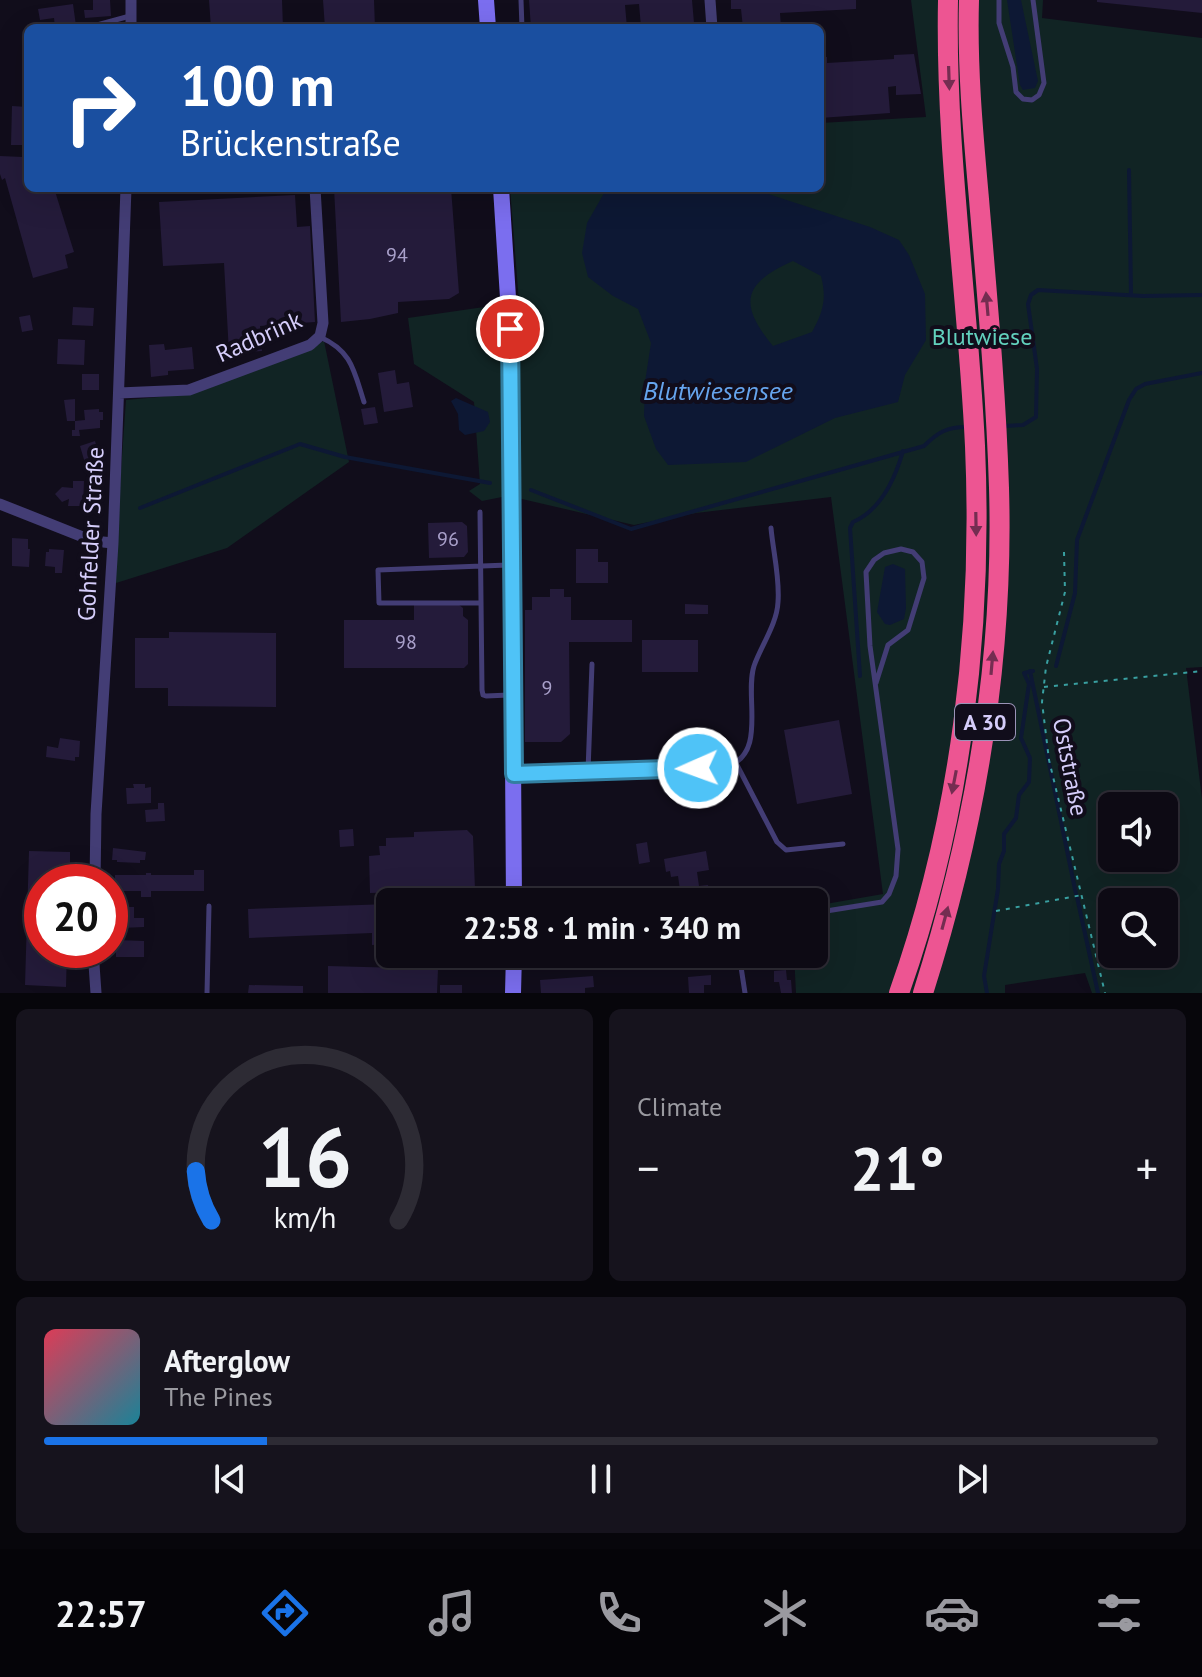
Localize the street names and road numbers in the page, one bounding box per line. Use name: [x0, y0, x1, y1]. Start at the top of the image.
street label: Radbrink: [211, 304, 307, 369]
street label: Gohfelder Straße: [70, 446, 111, 622]
road number: A 30: [955, 704, 1015, 740]
street label: Oststraße: [1046, 715, 1095, 819]

